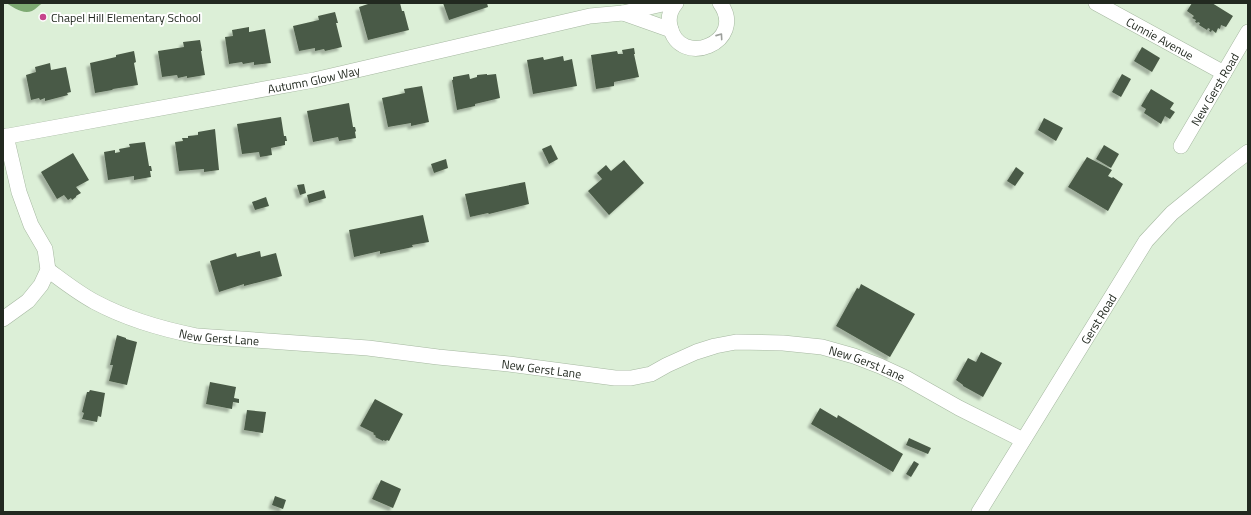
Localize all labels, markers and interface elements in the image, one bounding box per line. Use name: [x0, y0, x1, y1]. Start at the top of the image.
place label: Chapel Hill Elementary School: [51, 8, 201, 27]
marker: Chapel Hill Elementary School: [38, 12, 48, 22]
street label: Cunnie Avenue: [1123, 12, 1197, 64]
one-way arrow: [715, 33, 722, 40]
street label: New Gerst Road: [1185, 49, 1243, 129]
street label: Autumn Glow Way: [266, 60, 362, 98]
street label: Gerst Road: [1075, 290, 1121, 348]
street label: New Gerst Lane: [177, 323, 260, 350]
street label: New Gerst Lane: [827, 340, 908, 386]
street label: New Gerst Lane: [501, 354, 583, 383]

